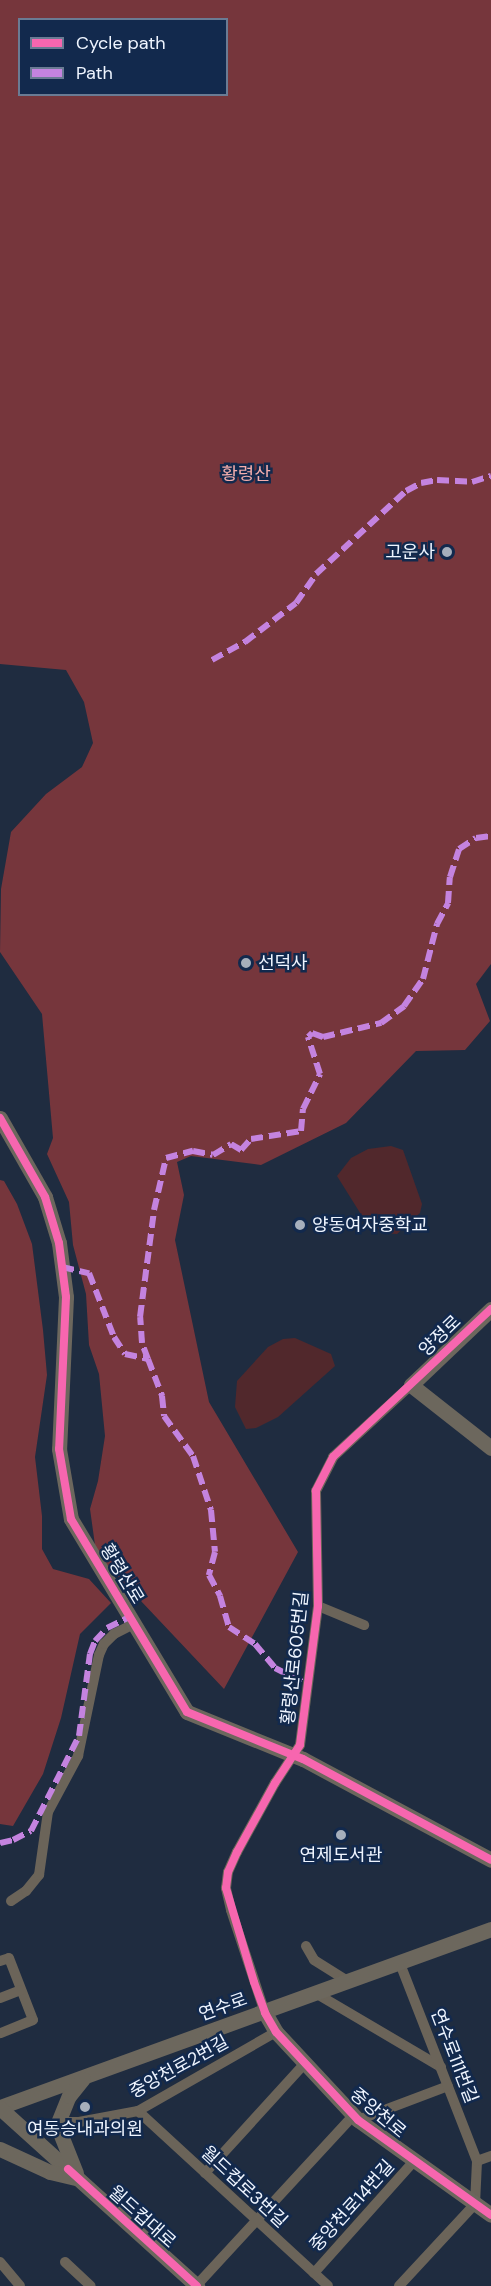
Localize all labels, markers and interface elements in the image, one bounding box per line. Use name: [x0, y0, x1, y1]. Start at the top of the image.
legend: [18, 18, 228, 96]
text: Cycle path: [76, 31, 166, 55]
text: Path: [76, 61, 113, 85]
park label: 황령산: [221, 463, 271, 485]
place label: 고운사: [385, 541, 435, 563]
marker: 고운사: [440, 545, 454, 559]
place label: 선덕사: [258, 952, 308, 974]
marker: 선덕사: [239, 956, 253, 970]
place label: 양동여자중학교: [312, 1214, 428, 1236]
marker: 양동여자중학교: [293, 1218, 307, 1232]
street label: 양정로: [415, 1311, 465, 1361]
street label: 황령산로: [96, 1540, 148, 1608]
street label: 황령산로605번길: [277, 1590, 313, 1726]
marker: 연제도서관: [334, 1828, 348, 1842]
place label: 연제도서관: [300, 1844, 382, 1866]
street label: 연수로: [196, 1988, 250, 2026]
street label: 연수로111번길: [426, 2006, 482, 2106]
street label: 중앙천로2번길: [126, 2031, 232, 2103]
street label: 중앙천로: [346, 2083, 410, 2143]
marker: 여동승내과의원: [76, 2098, 94, 2116]
place label: 여동승내과의원: [27, 2118, 143, 2140]
street label: 월드컵로3번길: [196, 2142, 292, 2232]
street label: 중앙천로14번길: [305, 2156, 399, 2256]
street label: 월드컵대로: [104, 2181, 180, 2253]

